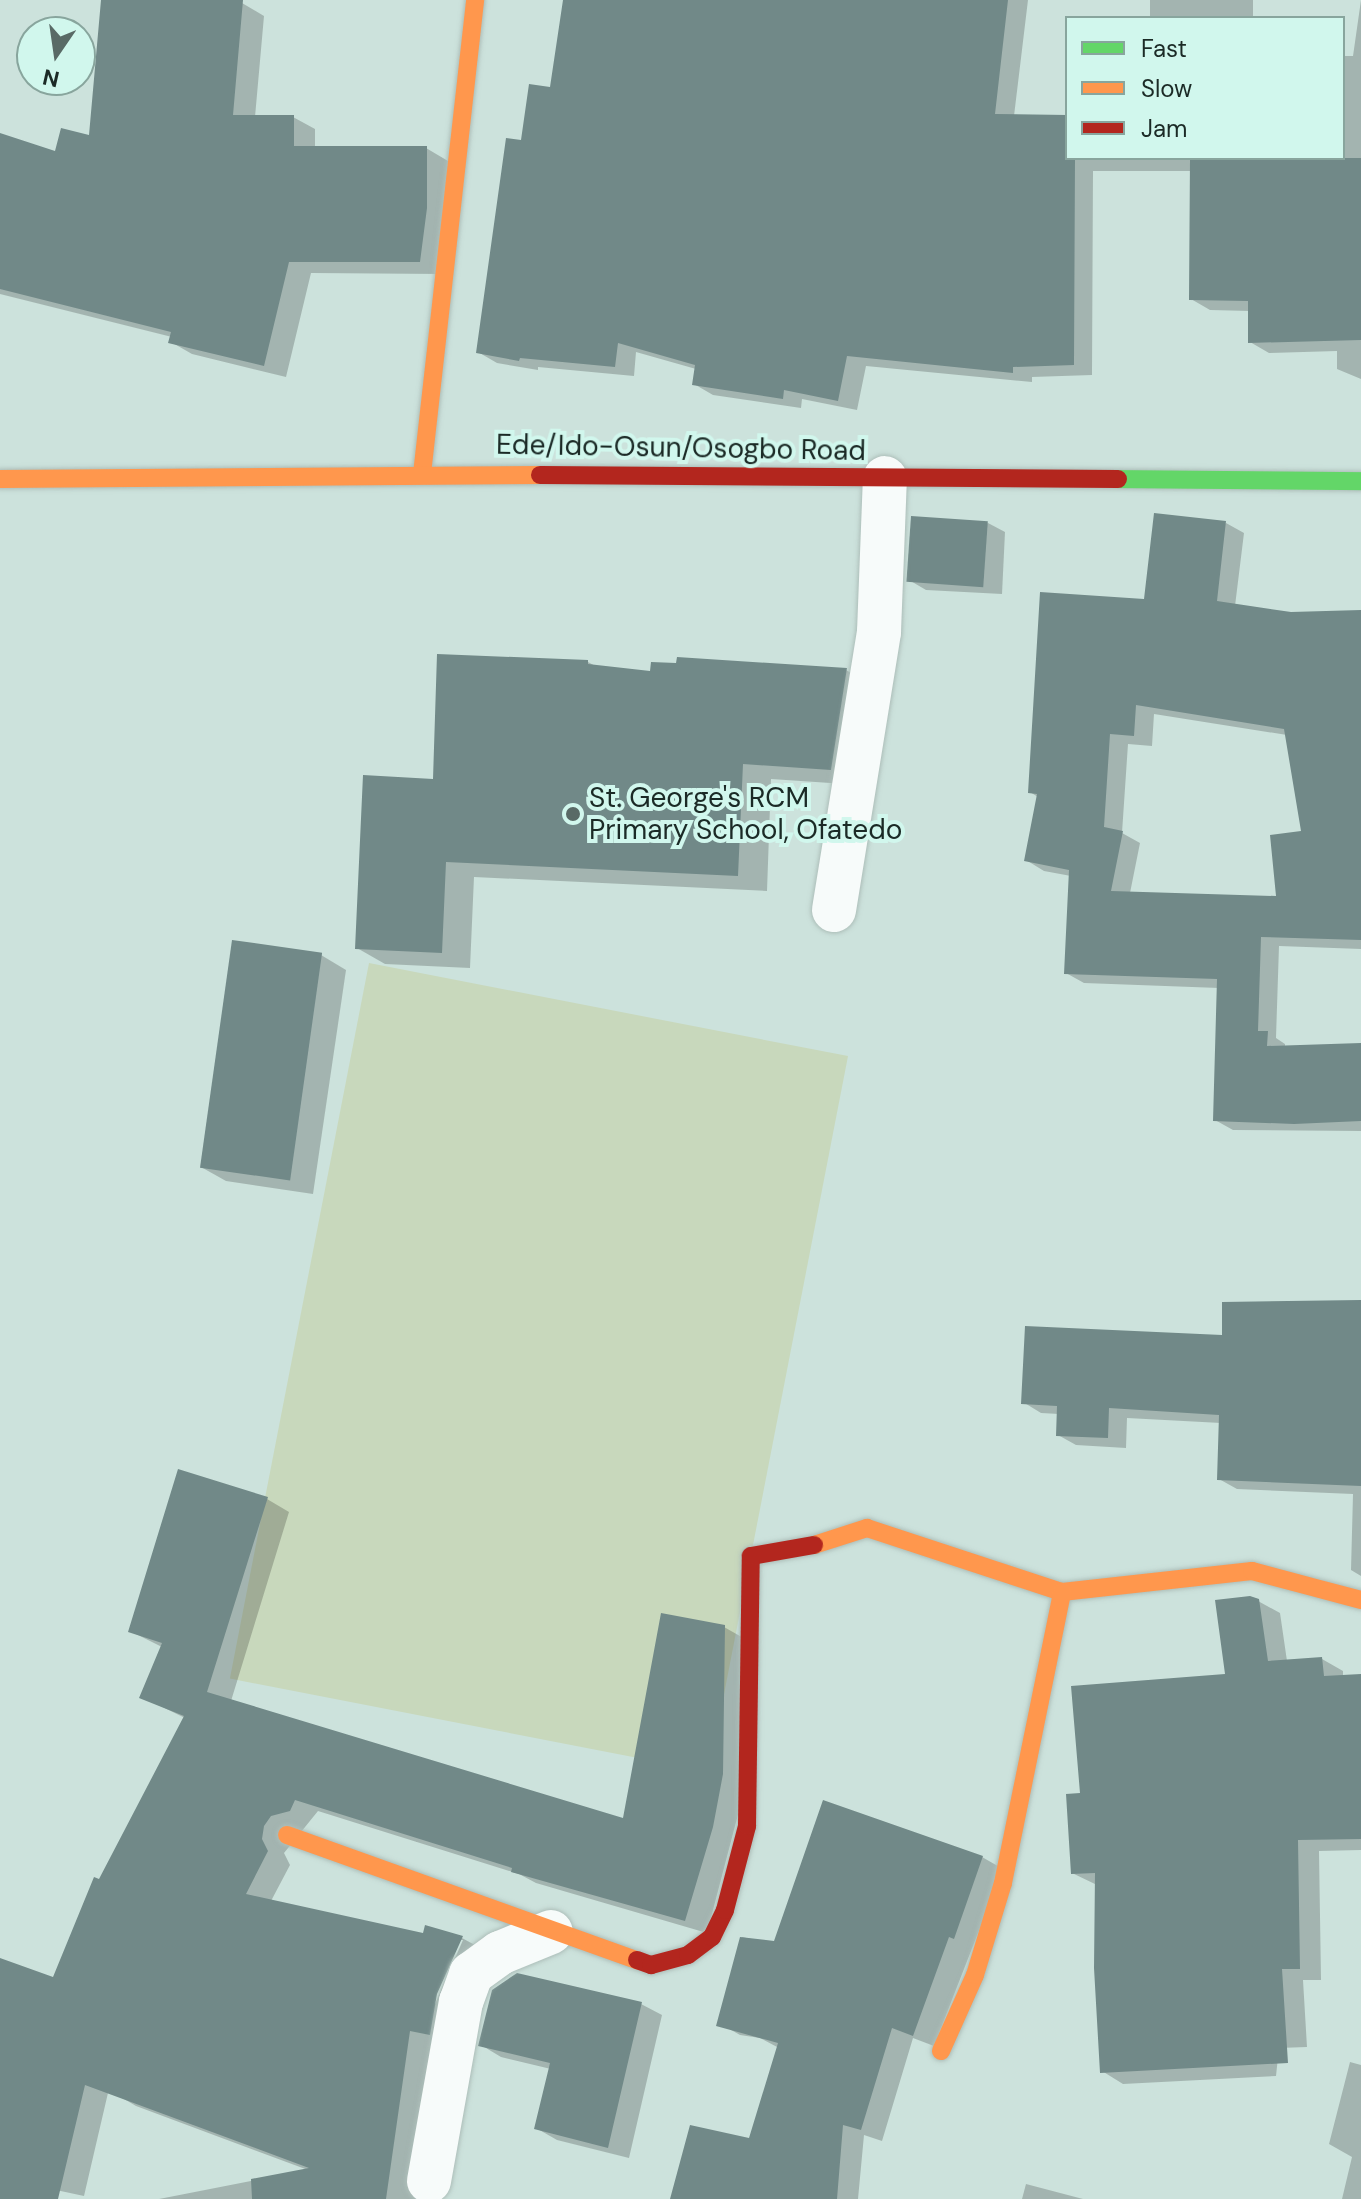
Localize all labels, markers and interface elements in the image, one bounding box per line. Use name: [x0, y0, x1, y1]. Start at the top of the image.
north arrow: [16, 16, 96, 96]
legend: [1065, 16, 1345, 160]
text: Fast: [1141, 33, 1187, 64]
text: N: [40, 62, 62, 94]
text: Slow: [1141, 73, 1192, 104]
text: Jam: [1141, 113, 1187, 144]
street label: Ede/Ido-Osun/Osogbo Road: [496, 428, 866, 468]
place label: St. George's RCM Primary School, Ofatedo: [589, 781, 902, 847]
marker: St. George's RCM Primary School, Ofatedo: [564, 805, 582, 823]

